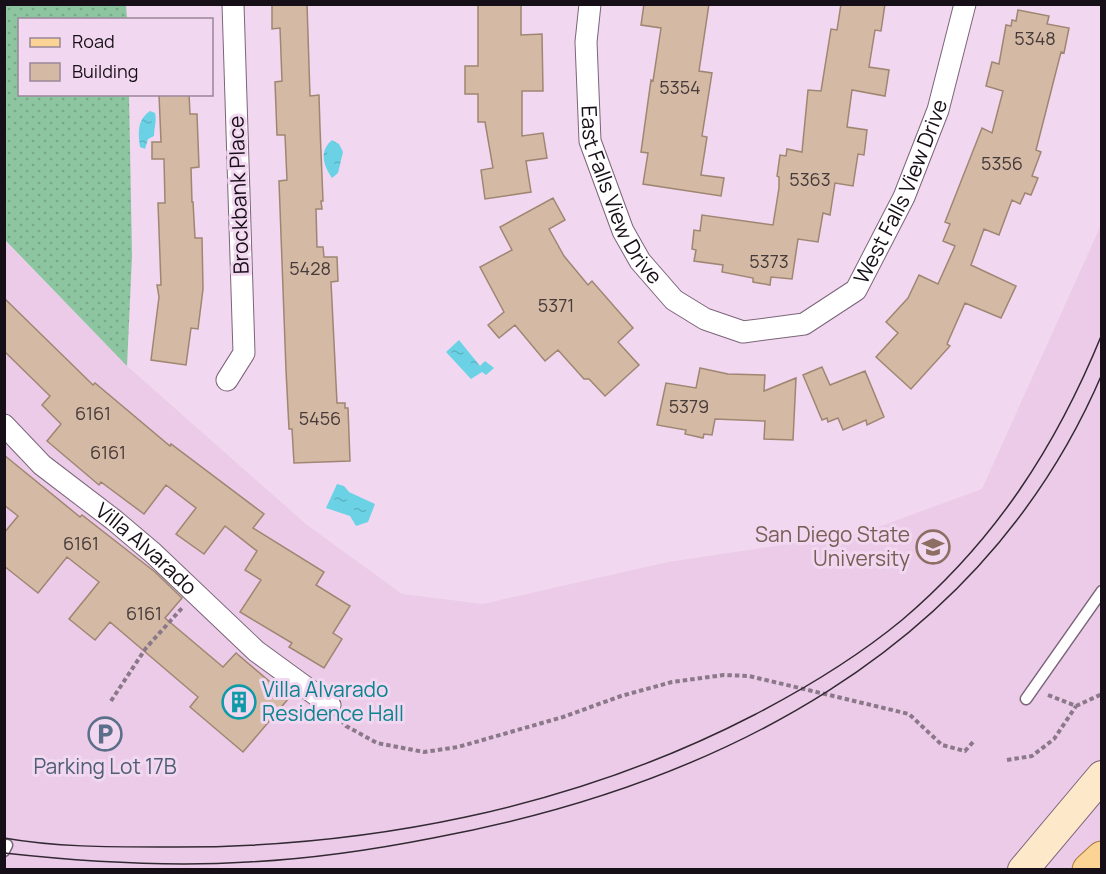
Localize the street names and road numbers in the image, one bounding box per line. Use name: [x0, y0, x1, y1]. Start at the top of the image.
street label: West Falls View Drive: [847, 96, 953, 288]
street label: East Falls View Drive: [576, 105, 669, 290]
street label: Brockbank Place: [221, 115, 255, 275]
street label: Villa Alvarado: [90, 496, 203, 601]

